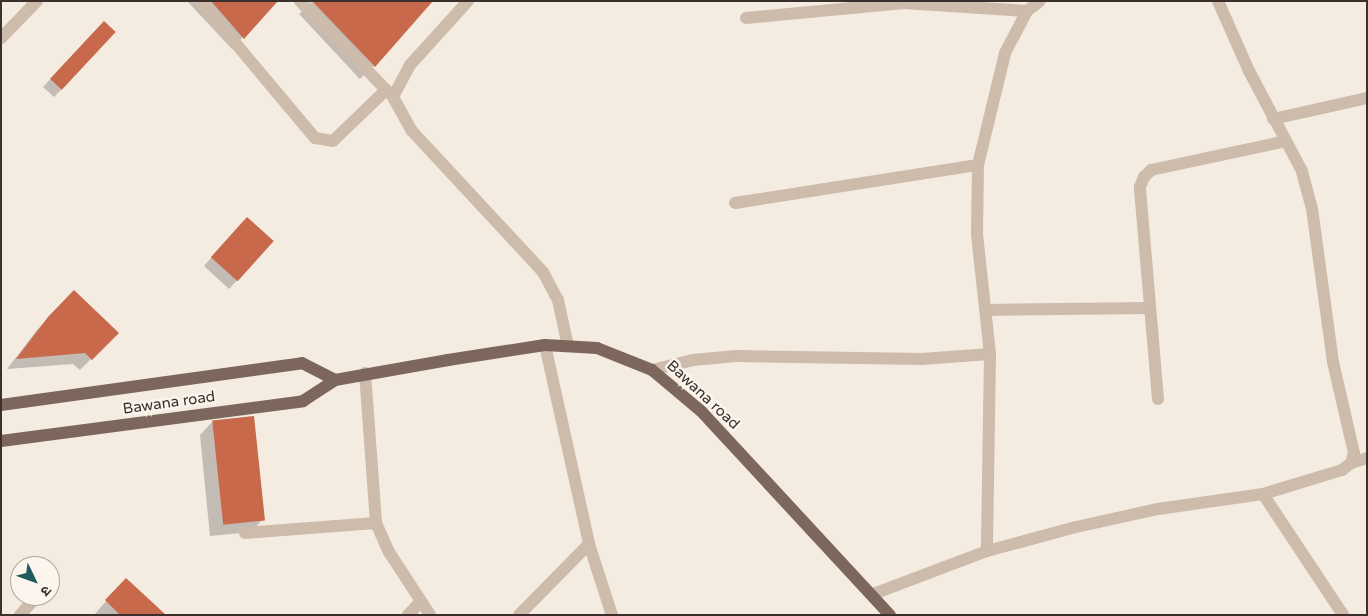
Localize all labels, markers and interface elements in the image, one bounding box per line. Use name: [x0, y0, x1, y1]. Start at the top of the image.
street label: Bawana road: [663, 357, 743, 433]
street label: Bawana road: [122, 388, 216, 418]
north arrow: [10, 556, 60, 606]
text: उ: [37, 582, 55, 599]

